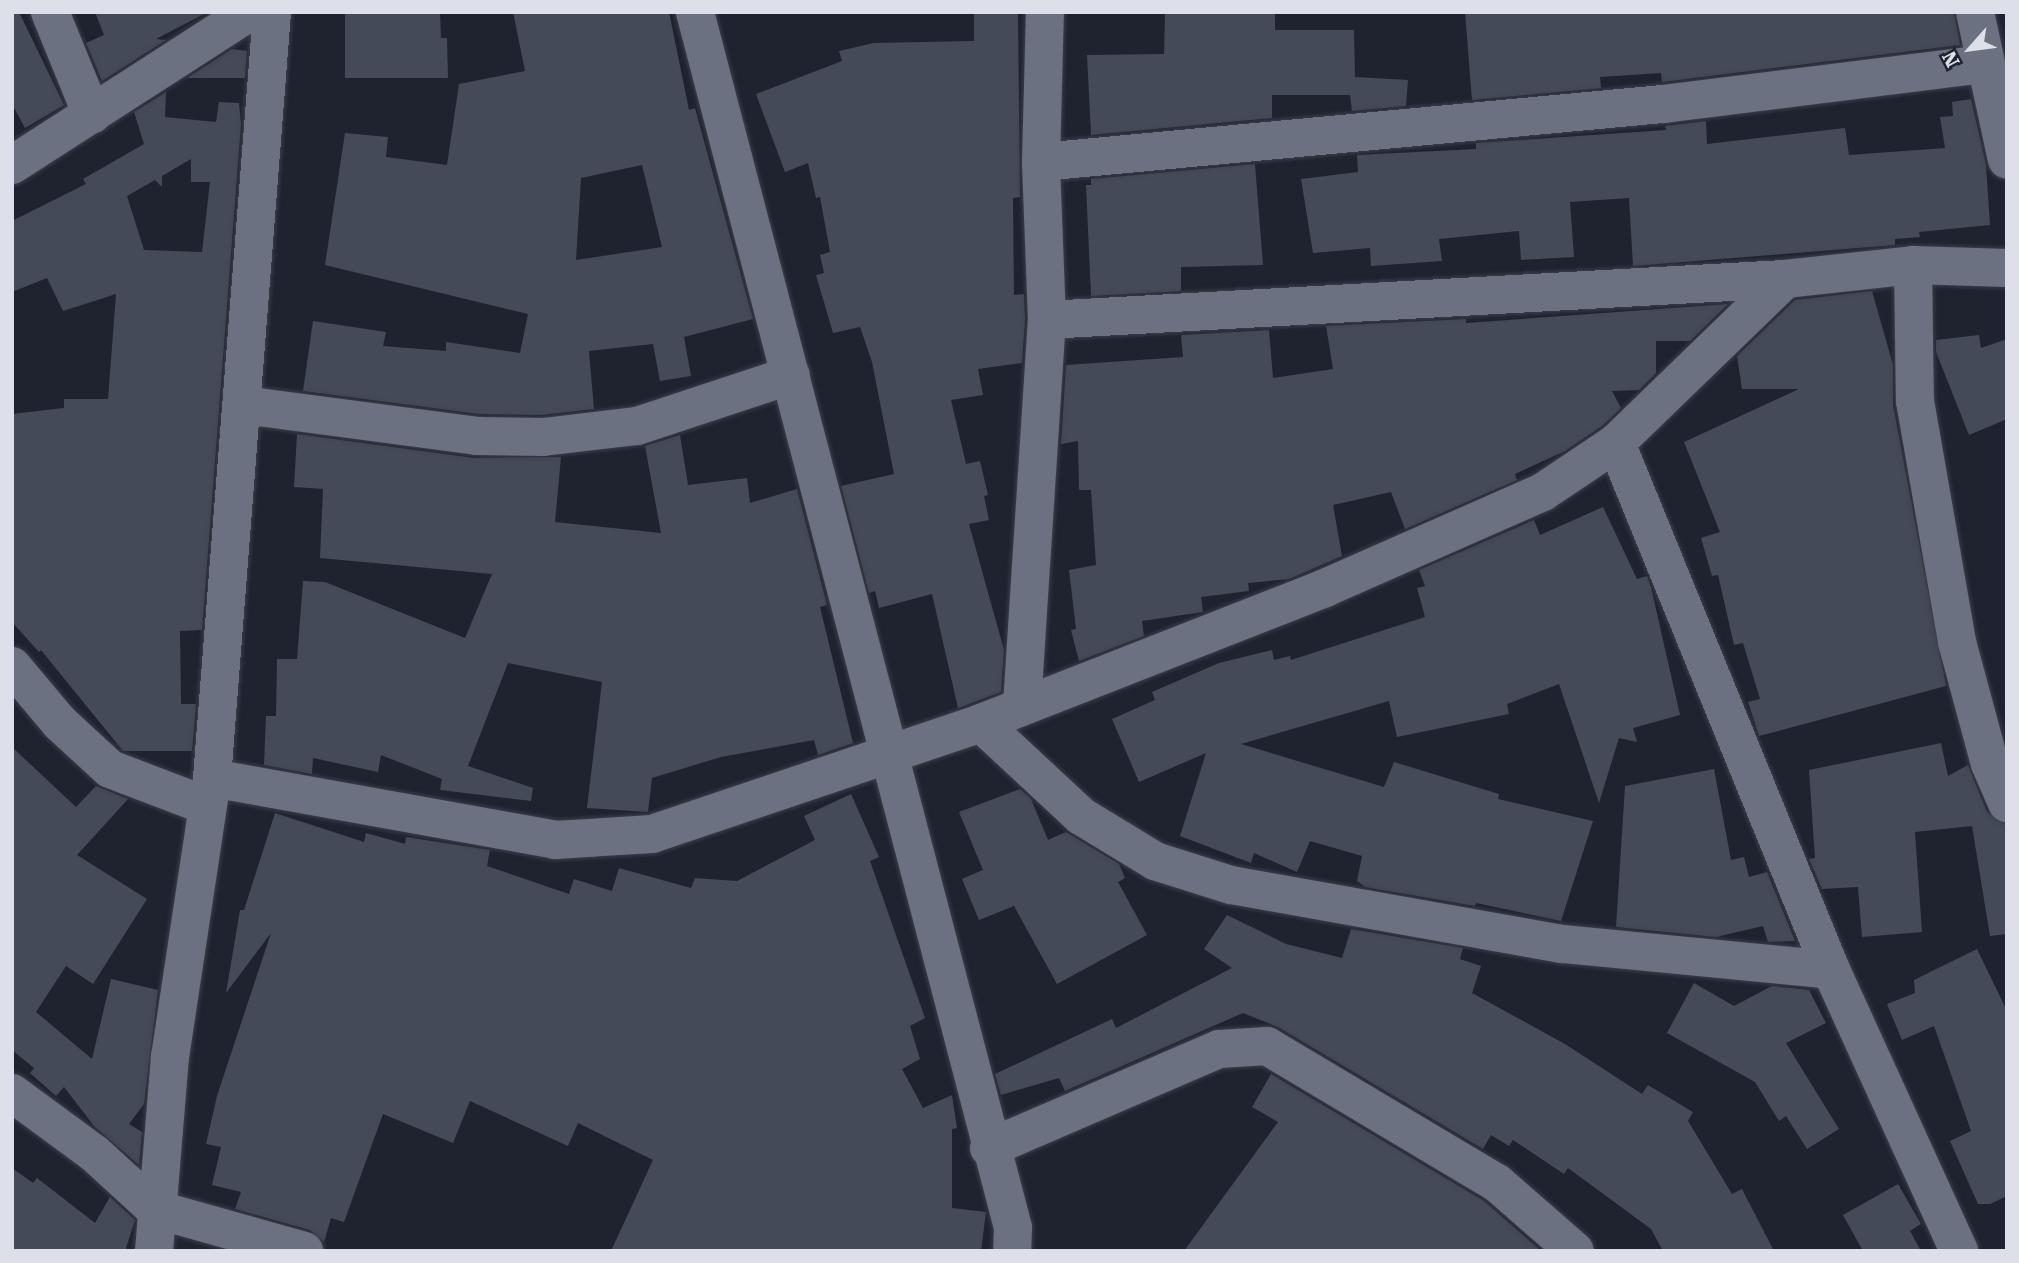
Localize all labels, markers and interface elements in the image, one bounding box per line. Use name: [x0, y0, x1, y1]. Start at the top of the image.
north arrow: [1935, 14, 2005, 84]
text: N: [1937, 47, 1965, 71]

